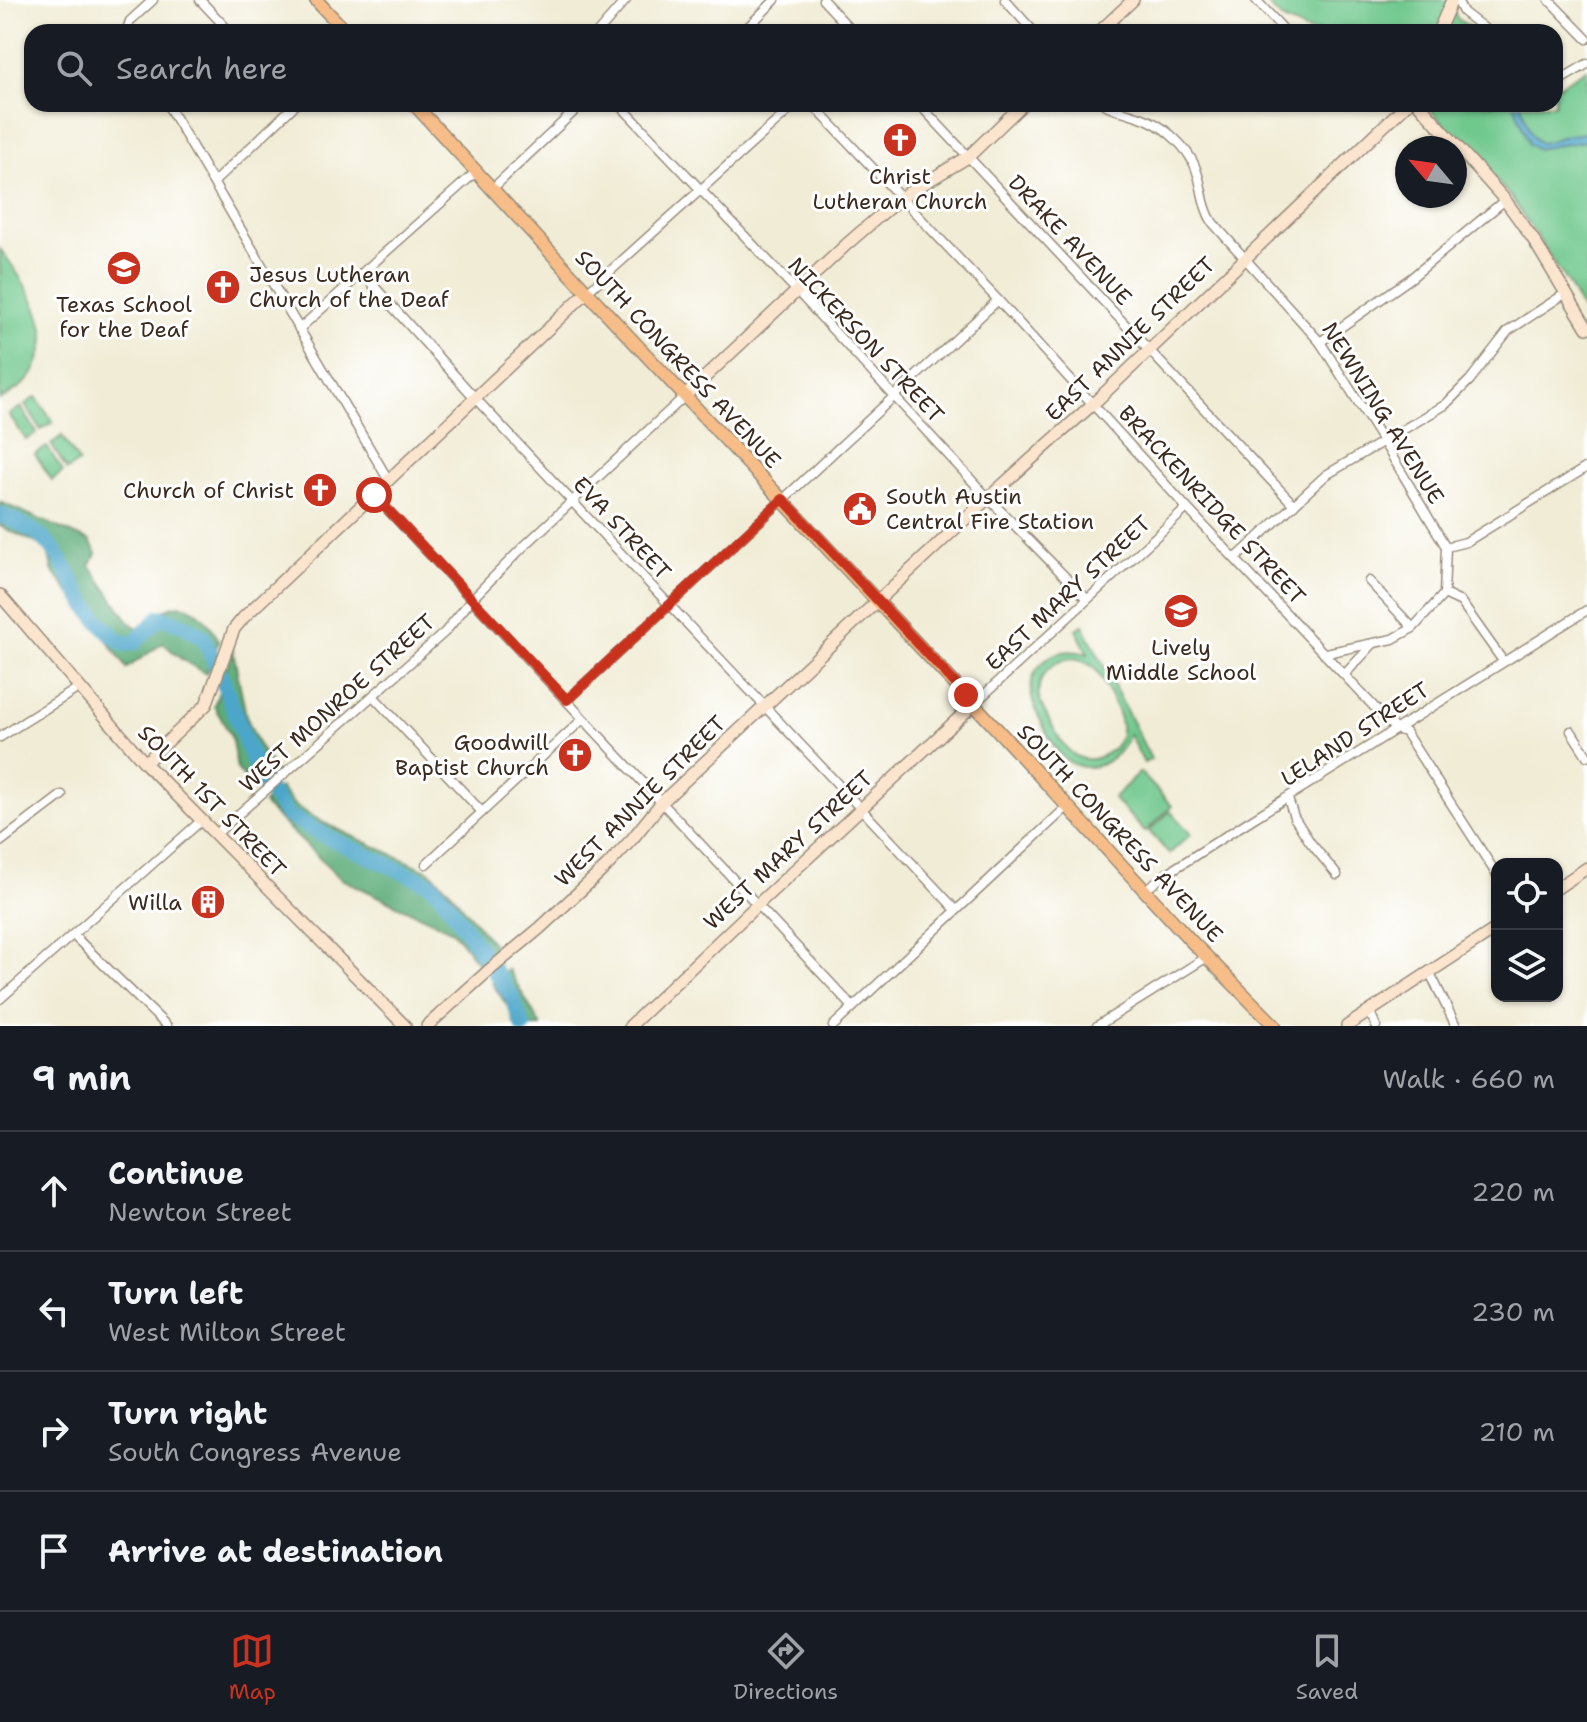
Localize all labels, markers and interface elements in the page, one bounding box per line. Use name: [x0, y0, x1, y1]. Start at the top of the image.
search box: [24, 24, 1563, 112]
icon: search: [52, 46, 96, 90]
text: Search here: [116, 48, 287, 89]
church icon: Christ Lutheran Church: [881, 121, 919, 159]
north arrow: [1395, 136, 1467, 208]
place label: Christ Lutheran Church: [813, 162, 987, 216]
street label: DRAKE AVENUE: [1002, 168, 1138, 312]
street label: SOUTH CONGRESS AVENUE: [569, 243, 787, 475]
school or university icon: Texas School for the Deaf: [105, 249, 143, 287]
street label: EAST ANNIE STREET: [1039, 250, 1221, 428]
street label: NICKERSON STREET: [782, 251, 951, 429]
place label: Jesus Lutheran Church of the Deaf: [249, 260, 450, 314]
church icon: Jesus Lutheran Church of the Deaf: [204, 268, 242, 306]
place label: Texas School for the Deaf: [56, 290, 192, 344]
street label: NEWNING AVENUE: [1315, 317, 1451, 509]
street label: BRACKENRIDGE STREET: [1112, 399, 1312, 611]
street label: EVA STREET: [567, 470, 678, 586]
church icon: Church of Christ: [301, 471, 339, 509]
place label: Church of Christ: [123, 476, 294, 505]
route start: [356, 477, 392, 513]
place label: South Austin Central Fire Station: [886, 482, 1094, 536]
public building icon: South Austin Central Fire Station: [841, 490, 879, 528]
street label: EAST MARY STREET: [979, 509, 1157, 677]
school or university icon: Lively Middle School: [1162, 592, 1200, 630]
street label: WEST MONROE STREET: [233, 607, 441, 799]
place label: Lively Middle School: [1106, 633, 1257, 687]
street label: LELAND STREET: [1275, 675, 1435, 793]
route end: [948, 677, 984, 713]
street label: WEST ANNIE STREET: [548, 709, 732, 893]
street label: SOUTH CONGRESS AVENUE: [1011, 717, 1229, 949]
street label: SOUTH 1ST STREET: [132, 719, 293, 884]
place label: Goodwill Baptist Church: [395, 728, 549, 782]
church icon: Goodwill Baptist Church: [556, 736, 594, 774]
street label: WEST MARY STREET: [697, 764, 879, 936]
map controls: [1491, 858, 1563, 1002]
button: locate: [1491, 858, 1563, 930]
building icon: Willa: [189, 883, 227, 921]
place label: Willa: [128, 888, 182, 917]
button: layers: [1491, 930, 1563, 1002]
text: 9 min: [32, 1055, 131, 1101]
text: Walk · 660 m: [1383, 1061, 1555, 1096]
text: Continue: [108, 1153, 244, 1194]
icon: ahead: [32, 1169, 76, 1213]
text: 220 m: [1471, 1174, 1555, 1209]
text: Newton Street: [108, 1194, 292, 1229]
text: Turn left: [108, 1273, 243, 1314]
icon: left: [32, 1289, 76, 1333]
text: 230 m: [1471, 1294, 1555, 1329]
text: West Milton Street: [108, 1314, 346, 1349]
text: Turn right: [108, 1393, 267, 1434]
icon: right: [32, 1409, 76, 1453]
text: 210 m: [1478, 1414, 1555, 1449]
text: South Congress Avenue: [108, 1434, 402, 1469]
icon: arrive: [32, 1529, 76, 1573]
text: Arrive at destination: [108, 1531, 443, 1572]
tab: Map: [229, 1629, 276, 1706]
tab: Directions: [733, 1629, 838, 1706]
tab: Saved: [1296, 1629, 1358, 1706]

